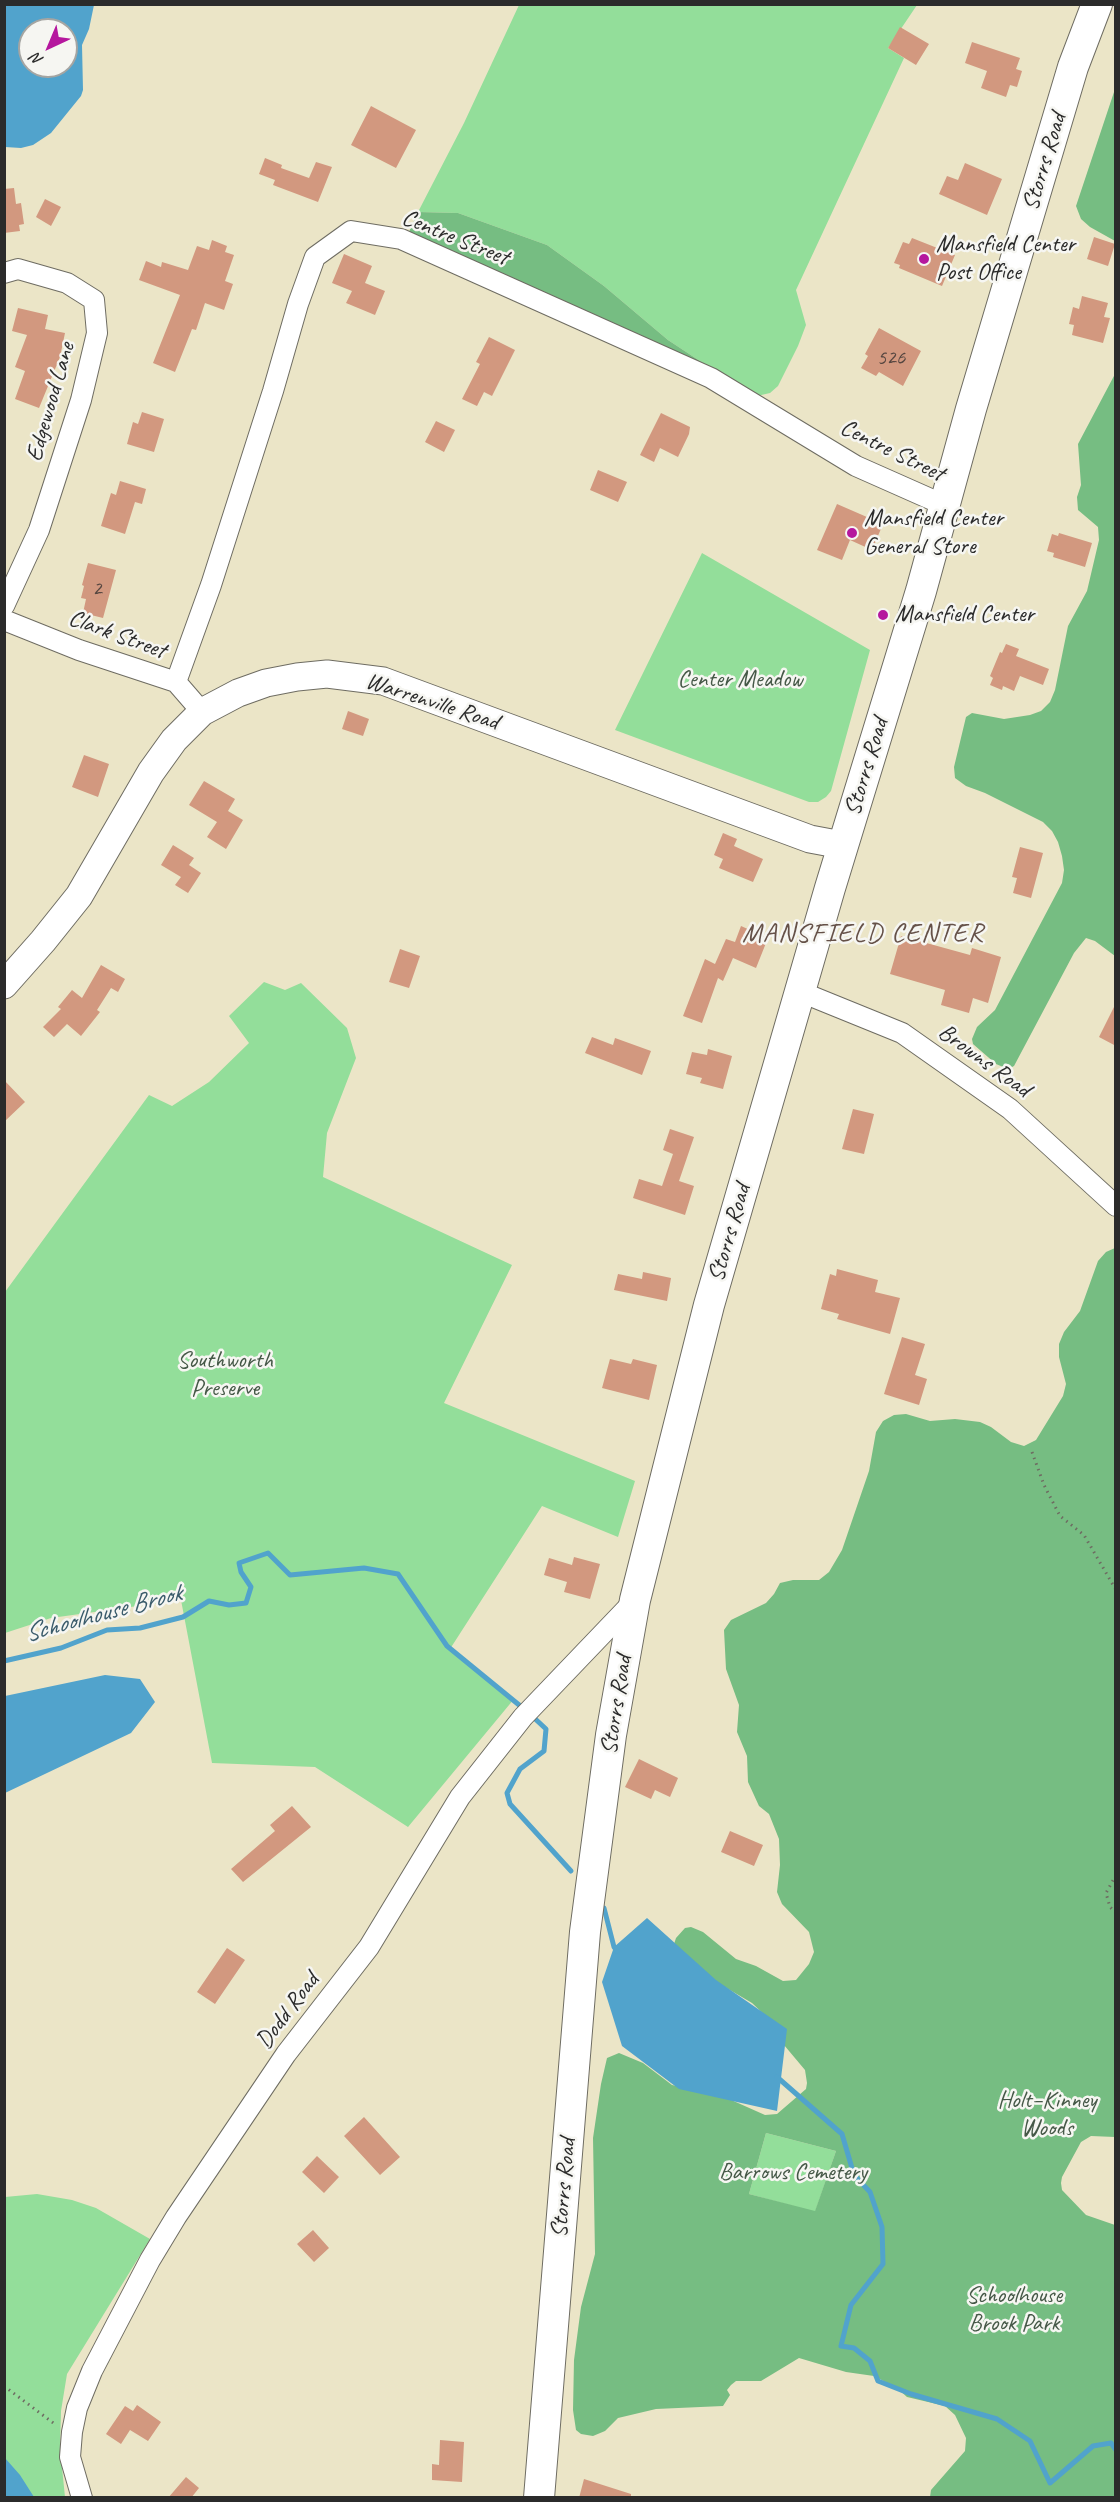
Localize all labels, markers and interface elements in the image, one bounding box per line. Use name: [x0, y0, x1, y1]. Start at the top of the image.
north arrow: [18, 18, 78, 78]
text: N: [26, 49, 47, 70]
street label: Storrs Road: [1017, 110, 1073, 214]
street label: Centre Street: [398, 204, 512, 272]
place label: Mansfield Center Post Office: [936, 231, 1075, 287]
marker: Mansfield Center Post Office: [917, 252, 931, 266]
street label: Edgewood Lane: [20, 339, 82, 465]
house number: 526: [877, 345, 905, 371]
street label: Centre Street: [835, 413, 949, 489]
place label: Mansfield Center General Store: [864, 505, 1003, 561]
marker: Mansfield Center General Store: [845, 526, 859, 540]
house number: 2: [92, 576, 102, 602]
place label: Mansfield Center: [895, 601, 1034, 629]
street label: Clark Street: [64, 604, 170, 666]
marker: Mansfield Center: [876, 608, 890, 622]
park label: Center Meadow: [677, 666, 803, 694]
street label: Warrenville Road: [362, 667, 502, 737]
street label: Storrs Road: [839, 715, 895, 819]
district label: MANSFIELD CENTER: [743, 918, 983, 950]
street label: Browns Road: [932, 1018, 1036, 1104]
street label: Storrs Road: [702, 1181, 758, 1285]
park label: Southworth Preserve: [177, 1347, 273, 1403]
water label: Schoolhouse Brook: [21, 1578, 185, 1650]
street label: Storrs Road: [595, 1653, 639, 1757]
street label: Dodd Road: [250, 1967, 326, 2055]
park label: Holt–Kinney Woods: [998, 2087, 1096, 2143]
street label: Storrs Road: [545, 2137, 583, 2239]
park label: Barrows Cemetery: [719, 2159, 867, 2187]
park label: Schoolhouse Brook Park: [966, 2282, 1062, 2338]

